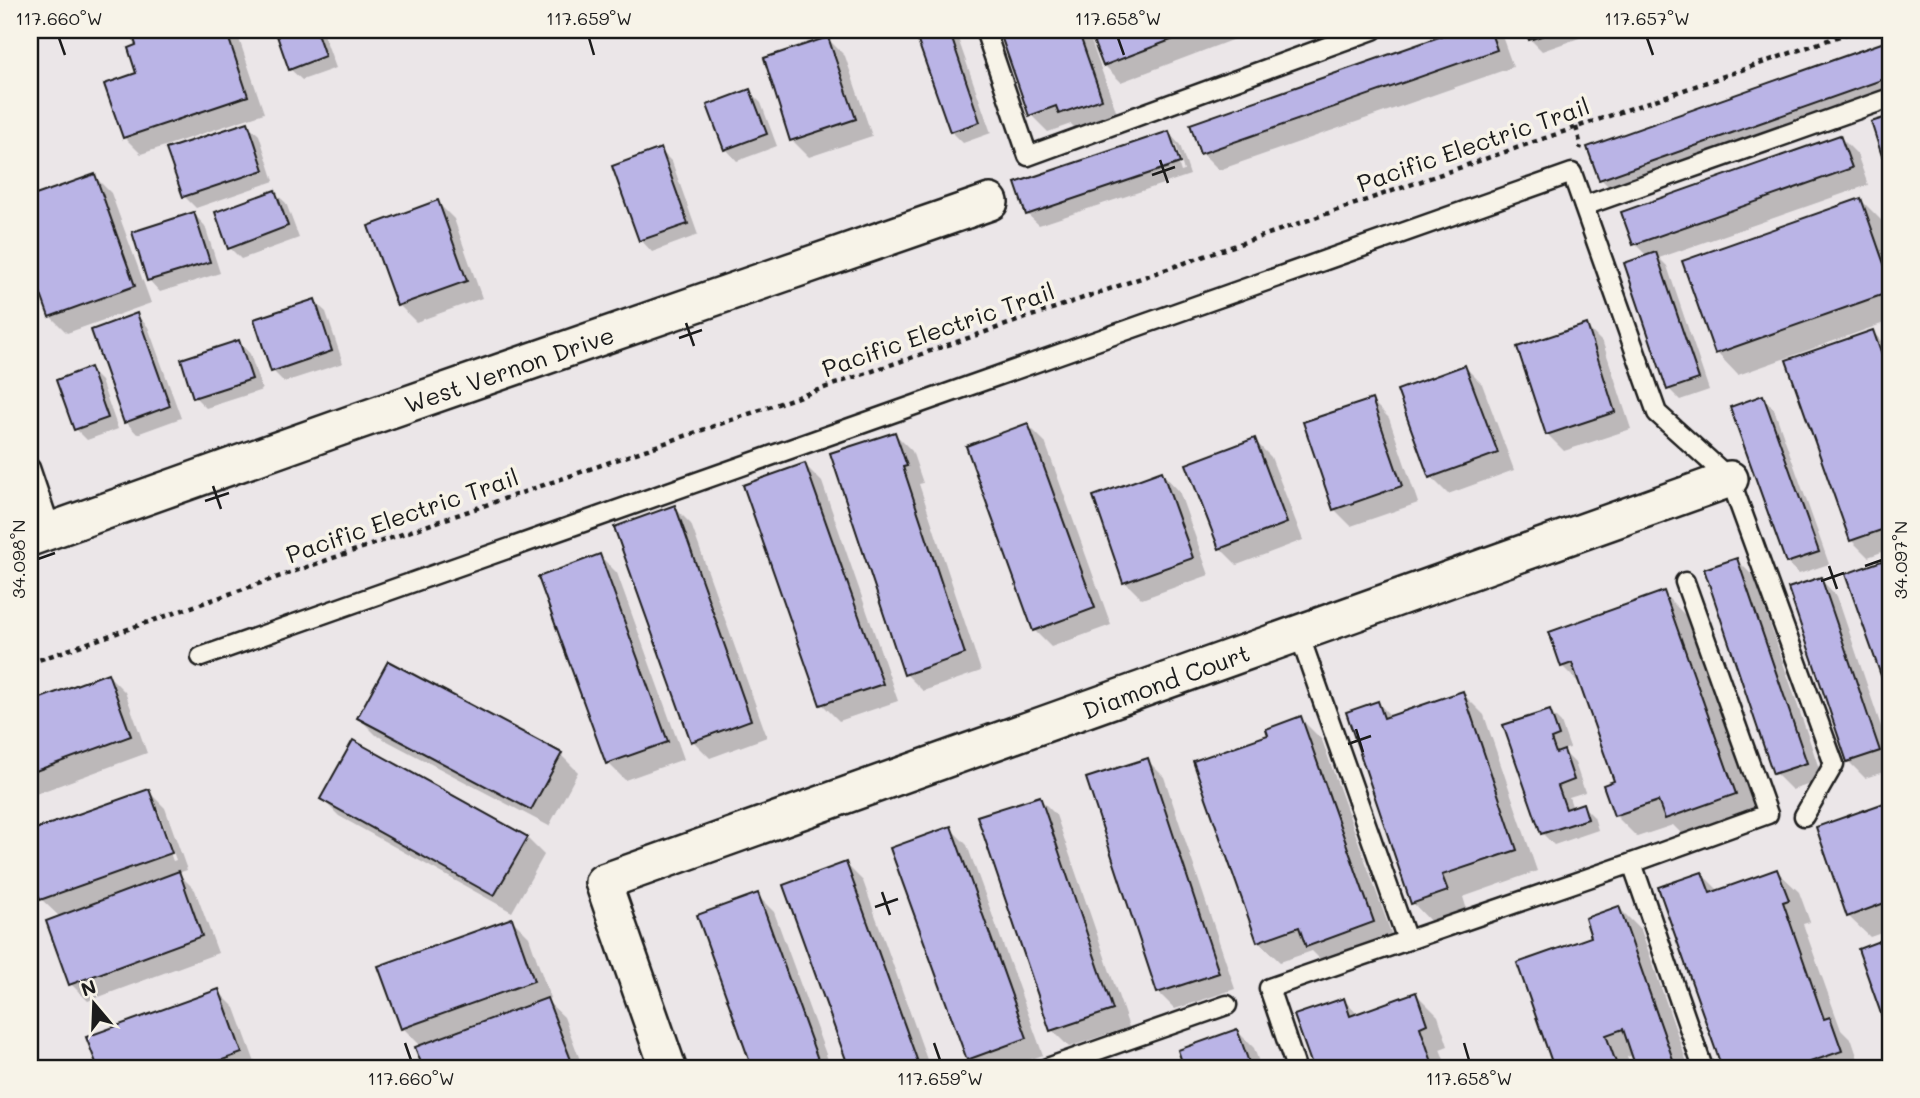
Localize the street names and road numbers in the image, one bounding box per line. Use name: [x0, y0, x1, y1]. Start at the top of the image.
street label: Pacific Electric Trail: [1353, 90, 1593, 198]
street label: Pacific Electric Trail: [818, 275, 1058, 383]
street label: West Vernon Drive: [400, 319, 618, 419]
street label: Pacific Electric Trail: [282, 461, 522, 569]
street label: Diamond Court: [1078, 636, 1254, 726]

